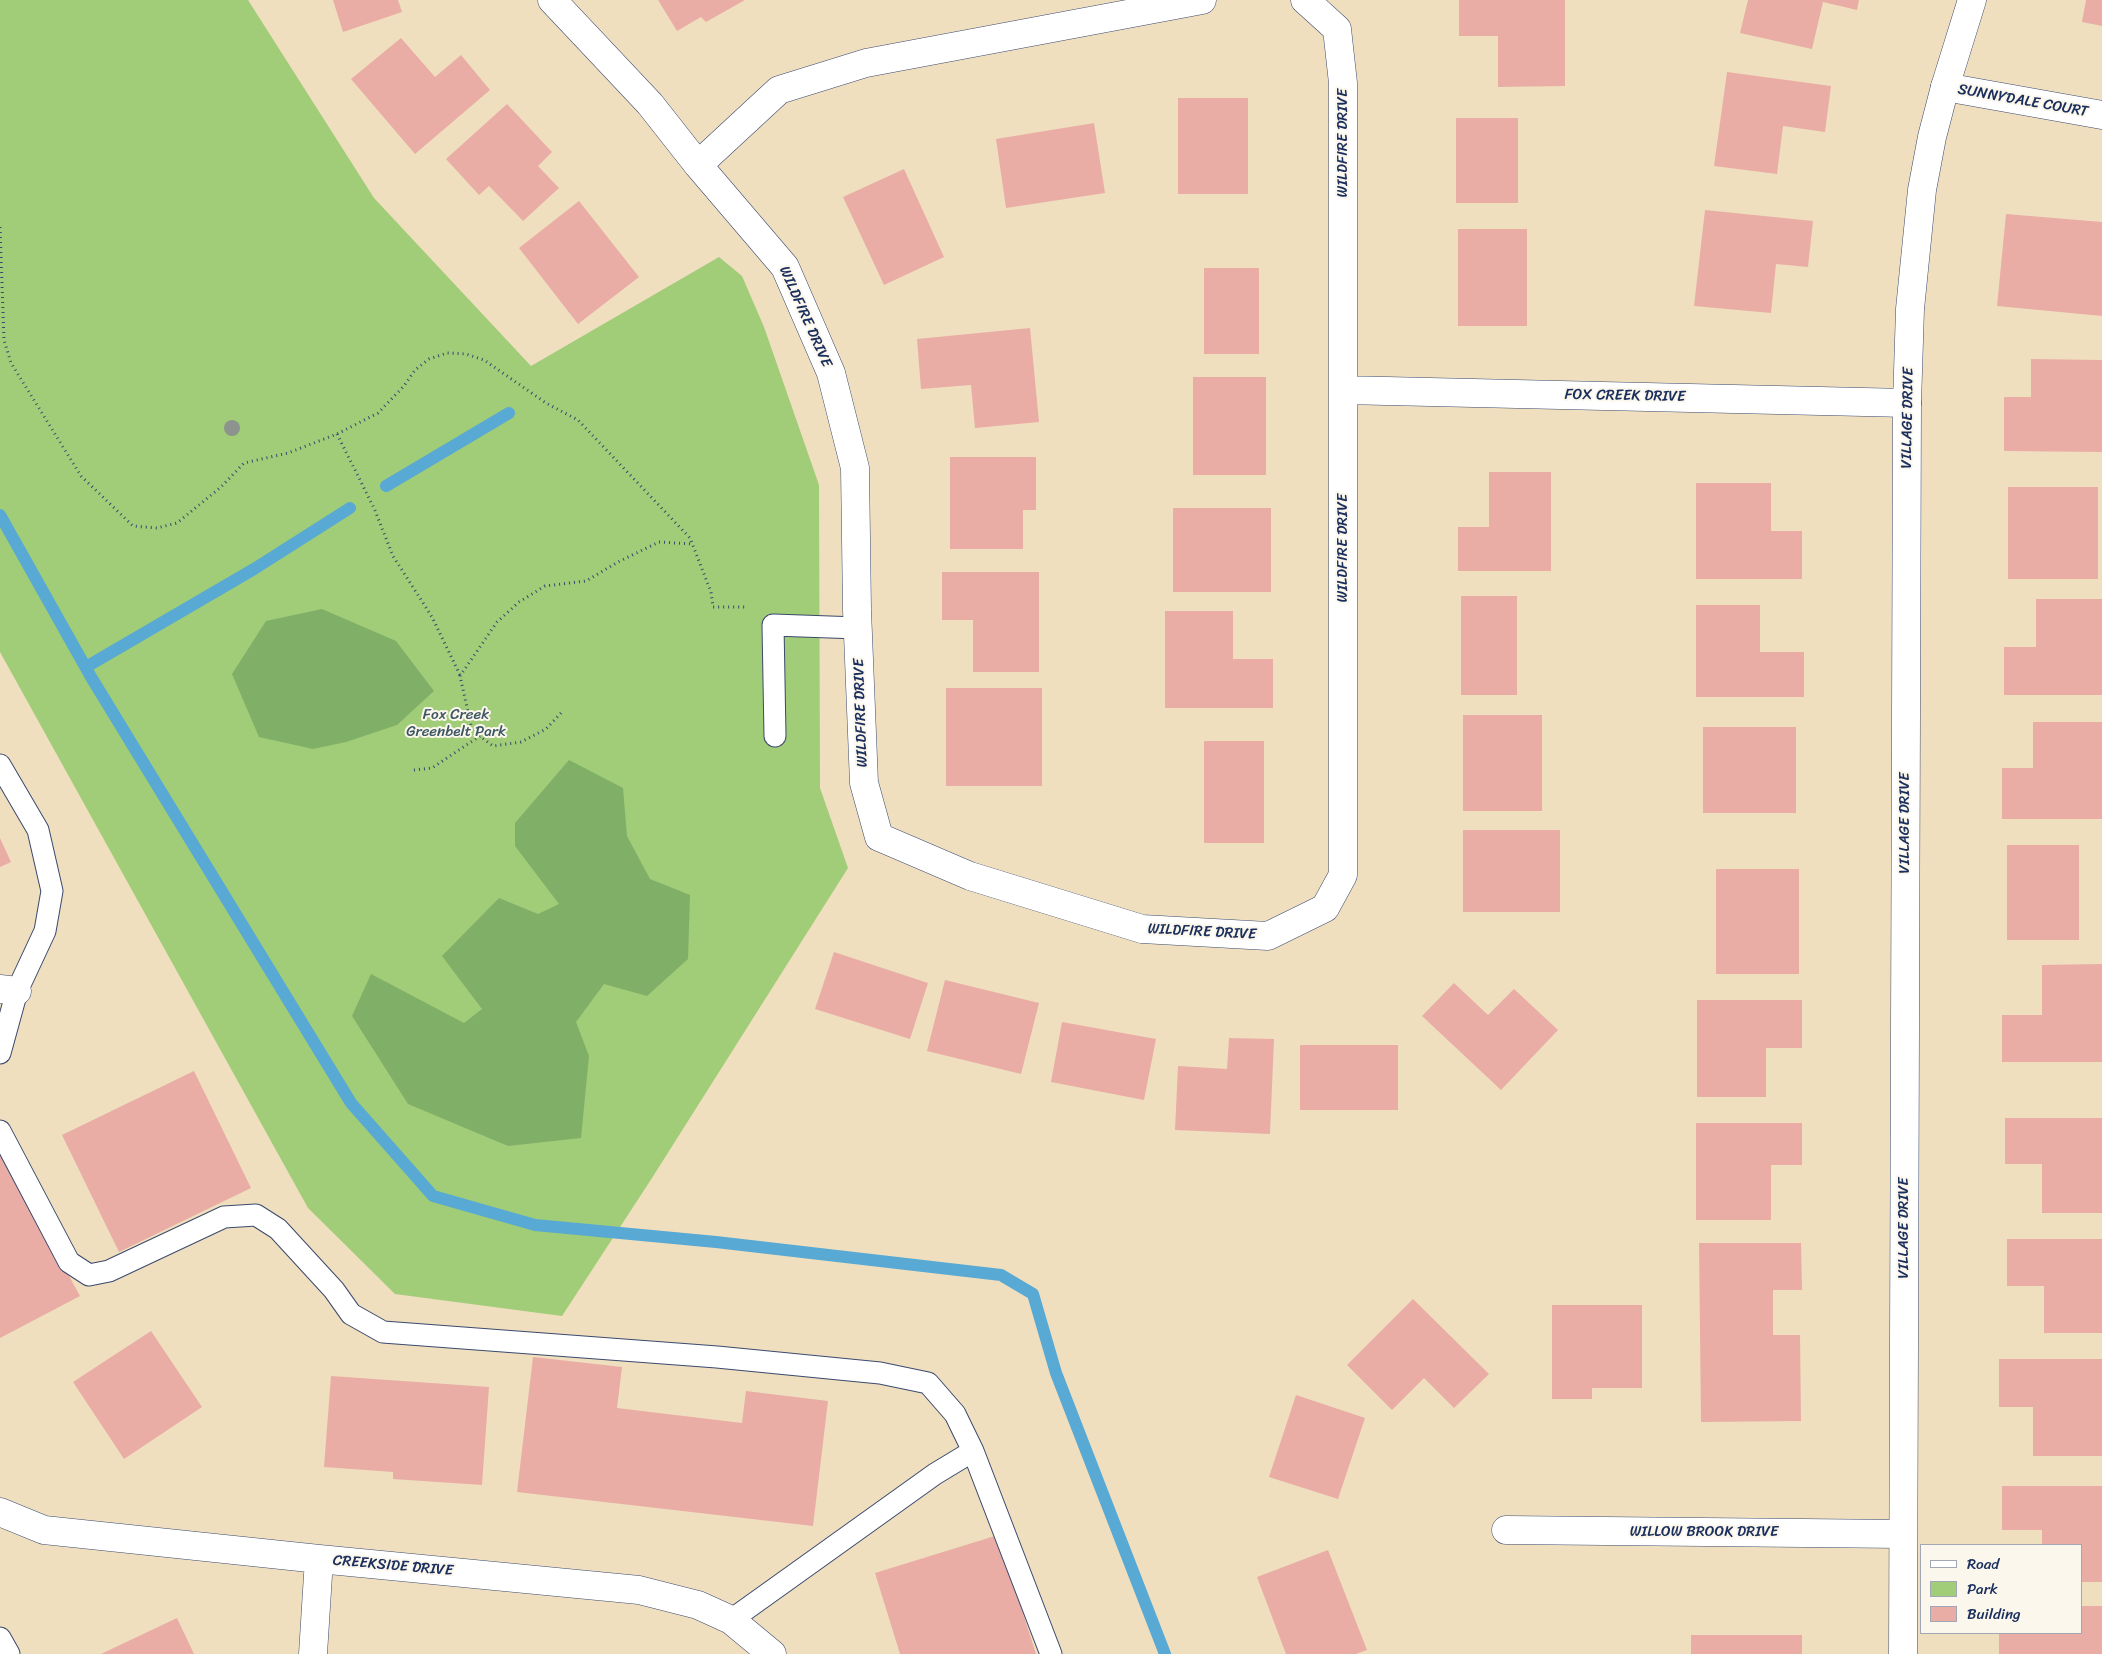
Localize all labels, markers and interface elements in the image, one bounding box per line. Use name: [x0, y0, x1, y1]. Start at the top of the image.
street label: SUNNYDALE COURT: [1956, 81, 2090, 121]
street label: WILDFIRE DRIVE: [1334, 89, 1352, 197]
street label: WILDFIRE DRIVE: [775, 264, 835, 370]
street label: VILLAGE DRIVE: [1898, 367, 1918, 469]
street label: FOX CREEK DRIVE: [1564, 386, 1686, 406]
street label: WILDFIRE DRIVE: [1334, 494, 1352, 602]
street label: WILDFIRE DRIVE: [850, 658, 872, 768]
park label: Fox Creek Greenbelt Park: [406, 706, 506, 741]
street label: VILLAGE DRIVE: [1896, 772, 1914, 874]
street label: WILDFIRE DRIVE: [1147, 920, 1257, 944]
street label: VILLAGE DRIVE: [1895, 1177, 1913, 1279]
street label: WILLOW BROOK DRIVE: [1630, 1523, 1778, 1541]
legend: [1920, 1544, 2082, 1634]
text: Road: [1967, 1551, 1999, 1577]
street label: CREEKSIDE DRIVE: [332, 1552, 454, 1580]
text: Park: [1967, 1576, 1998, 1602]
text: Building: [1967, 1601, 2021, 1627]

